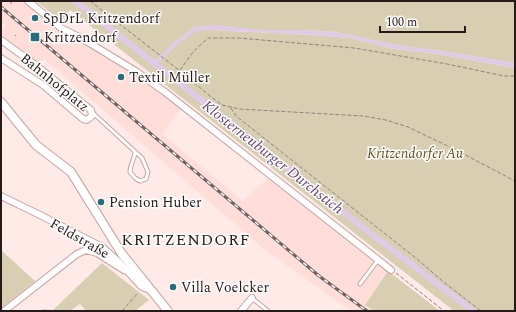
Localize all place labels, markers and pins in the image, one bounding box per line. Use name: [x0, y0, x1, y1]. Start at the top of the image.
place label: SpDrL Kritzendorf: [43, 8, 161, 29]
marker: SpDrL Kritzendorf: [30, 13, 40, 23]
place label: Kritzendorf: [44, 27, 118, 48]
marker: Kritzendorf: [29, 31, 41, 43]
place label: Textil Müller: [129, 67, 211, 88]
marker: Textil Müller: [116, 72, 126, 82]
place label: Pension Huber: [109, 192, 202, 213]
marker: Pension Huber: [96, 197, 106, 207]
place label: Villa Voelcker: [181, 277, 270, 298]
marker: Villa Voelcker: [168, 282, 178, 292]

